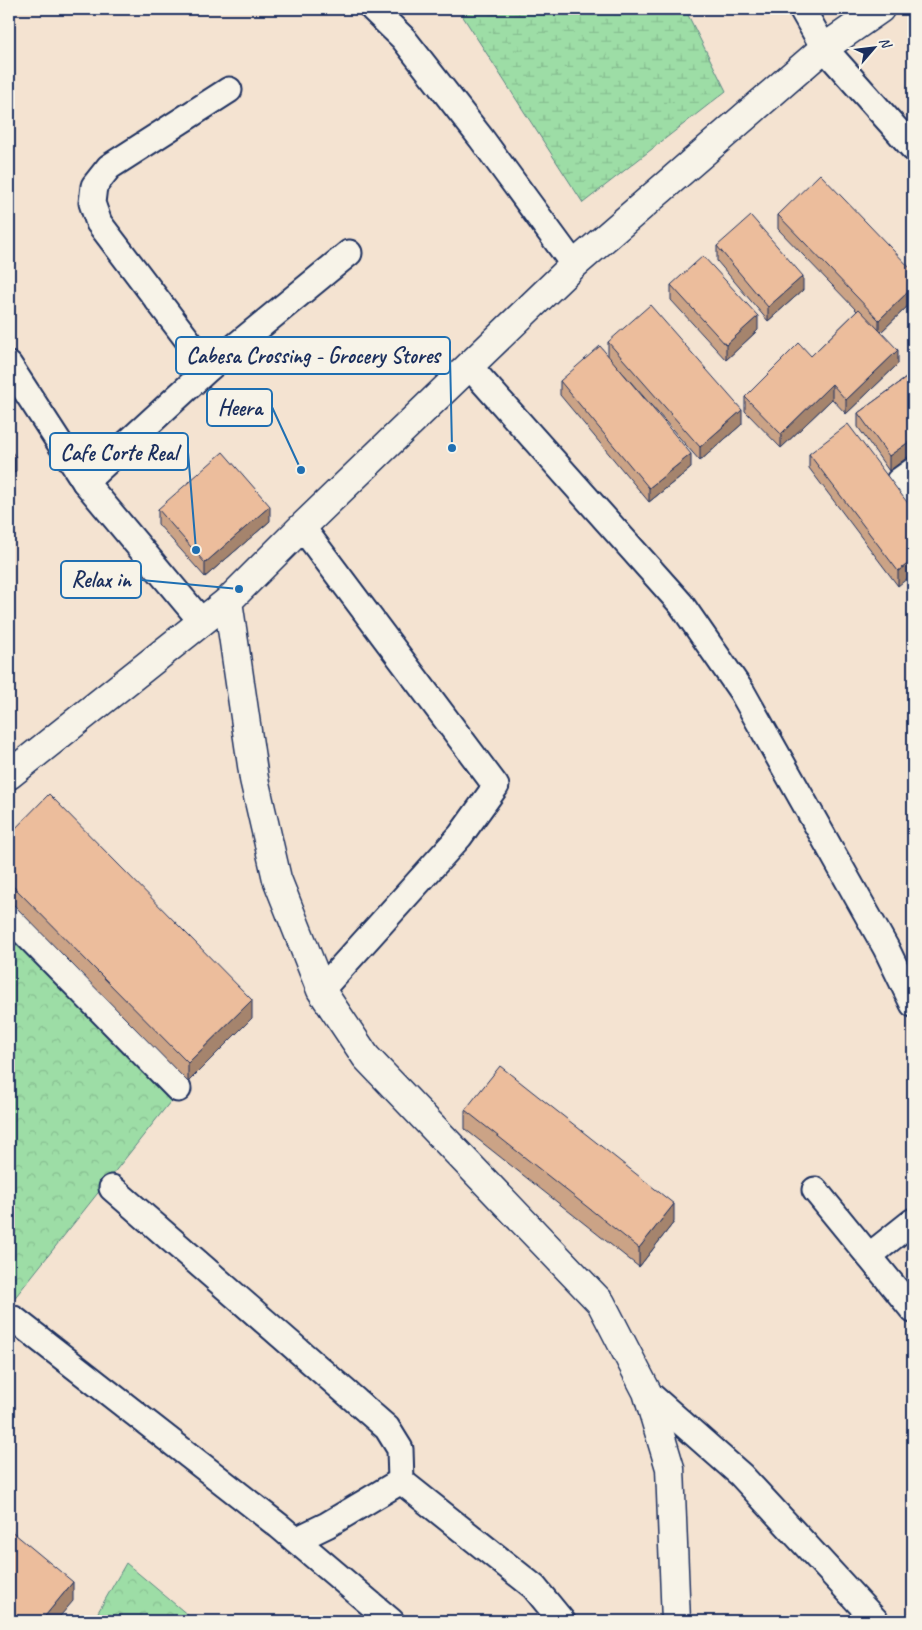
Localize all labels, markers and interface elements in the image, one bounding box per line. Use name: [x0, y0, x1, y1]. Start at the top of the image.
north arrow: [850, 22, 900, 72]
text: N: [875, 34, 896, 52]
callout: Cabesa Crossing - Grocery Stores: [176, 337, 450, 374]
text: Cabesa Crossing - Grocery Stores: [186, 342, 442, 370]
callout: Heera: [207, 389, 272, 426]
text: Heera: [218, 394, 264, 422]
callout: Cafe Corte Real: [50, 433, 188, 470]
text: Cafe Corte Real: [60, 439, 182, 467]
callout: Relax in: [61, 561, 141, 598]
text: Relax in: [71, 566, 133, 594]

